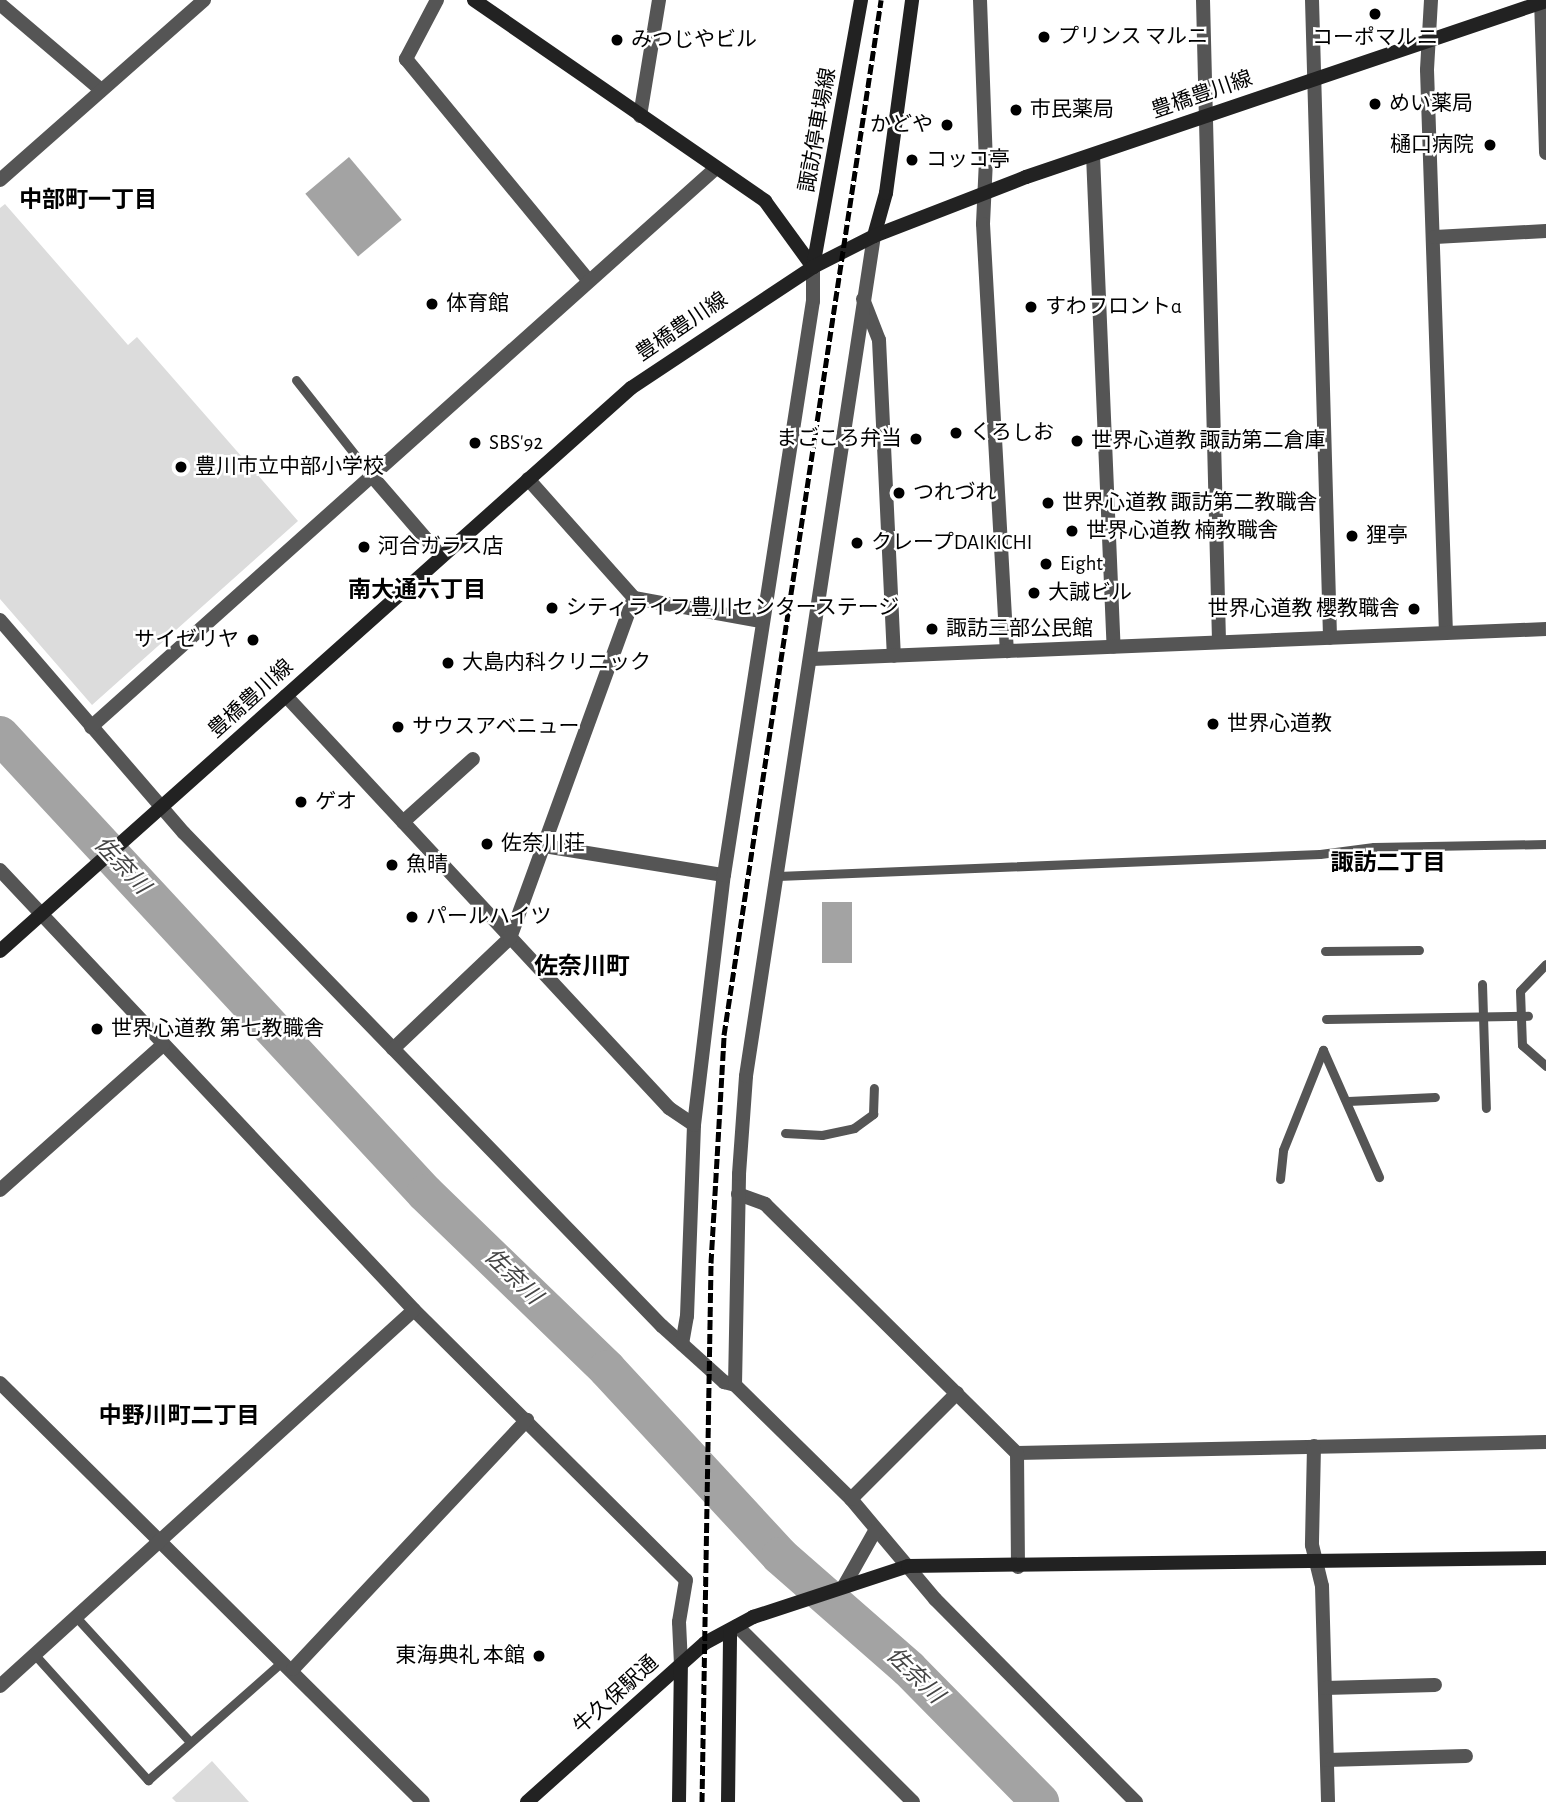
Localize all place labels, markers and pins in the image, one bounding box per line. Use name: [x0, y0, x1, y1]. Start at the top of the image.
marker: コーポマルニ: [1367, 6, 1383, 22]
place label: プリンス マルニ: [1058, 24, 1208, 50]
place label: コーポマルニ: [1312, 25, 1438, 51]
place label: みつじやビル: [631, 27, 757, 53]
marker: プリンス マルニ: [1036, 29, 1052, 45]
marker: みつじやビル: [609, 32, 625, 48]
place label: めい薬局: [1389, 91, 1473, 117]
marker: めい薬局: [1367, 96, 1383, 112]
place label: 市民薬局: [1030, 97, 1114, 123]
marker: 市民薬局: [1008, 102, 1024, 118]
place label: かどや: [870, 112, 933, 138]
marker: かどや: [939, 117, 955, 133]
place label: 樋口病院: [1390, 132, 1474, 158]
marker: 樋口病院: [1480, 135, 1500, 155]
place label: コッコ亭: [926, 147, 1010, 173]
marker: コッコ亭: [904, 152, 920, 168]
place label: 体育館: [446, 291, 509, 317]
place label: すわフロントα: [1045, 294, 1182, 320]
marker: 体育館: [424, 296, 440, 312]
marker: すわフロントα: [1023, 299, 1039, 315]
place label: くろしお: [970, 420, 1054, 446]
marker: くろしお: [948, 425, 964, 441]
place label: まごころ弁当: [776, 426, 902, 452]
place label: 世界心道教 諏訪第二倉庫: [1091, 428, 1325, 454]
place label: SBS'92: [489, 430, 543, 456]
marker: まごころ弁当: [908, 431, 924, 447]
marker: 世界心道教 諏訪第二倉庫: [1069, 433, 1085, 449]
marker: SBS'92: [467, 435, 483, 451]
place label: 豊川市立中部小学校: [195, 454, 384, 480]
marker: 豊川市立中部小学校: [173, 459, 189, 475]
place label: つれづれ: [913, 480, 997, 506]
marker: つれづれ: [891, 485, 907, 501]
place label: 世界心道教 諏訪第二教職舎: [1062, 490, 1317, 516]
marker: 世界心道教 諏訪第二教職舎: [1040, 495, 1056, 511]
place label: 世界心道教 楠教職舎: [1086, 518, 1278, 544]
marker: 世界心道教 楠教職舎: [1064, 523, 1080, 539]
place label: 狸亭: [1366, 523, 1408, 549]
marker: 狸亭: [1344, 528, 1360, 544]
place label: クレープDAIKICHI: [871, 530, 1034, 556]
place label: 河合ガラス店: [378, 534, 504, 560]
marker: クレープDAIKICHI: [849, 535, 865, 551]
marker: 河合ガラス店: [356, 539, 372, 555]
place label: Eight: [1060, 551, 1103, 577]
marker: Eight: [1038, 556, 1054, 572]
place label: 大誠ビル: [1048, 580, 1132, 606]
marker: 大誠ビル: [1026, 585, 1042, 601]
place label: シティライフ豊川センターステージ: [566, 595, 902, 621]
place label: 世界心道教 櫻教職舎: [1208, 596, 1400, 622]
marker: シティライフ豊川センターステージ: [544, 600, 560, 616]
marker: 世界心道教 櫻教職舎: [1406, 601, 1422, 617]
place label: 諏訪三部公民館: [946, 616, 1093, 642]
marker: 諏訪三部公民館: [924, 621, 940, 637]
place label: サイゼリヤ: [134, 627, 239, 653]
marker: サイゼリヤ: [245, 632, 261, 648]
place label: 大島内科クリニック: [462, 650, 651, 676]
marker: 大島内科クリニック: [440, 655, 456, 671]
place label: 世界心道教: [1227, 711, 1332, 737]
place label: サウスアベニュー: [412, 714, 580, 740]
marker: 世界心道教: [1205, 716, 1221, 732]
marker: サウスアベニュー: [390, 719, 406, 735]
place label: ゲオ: [315, 789, 357, 815]
marker: ゲオ: [293, 794, 309, 810]
place label: 佐奈川荘: [501, 831, 585, 857]
marker: 佐奈川荘: [479, 836, 495, 852]
place label: 魚晴: [406, 852, 448, 878]
marker: 魚晴: [384, 857, 400, 873]
place label: パールハイツ: [426, 904, 552, 930]
marker: パールハイツ: [404, 909, 420, 925]
place label: 世界心道教 第七教職舎: [111, 1016, 324, 1042]
marker: 世界心道教 第七教職舎: [89, 1021, 105, 1037]
place label: 東海典礼 本館: [396, 1643, 525, 1669]
marker: 東海典礼 本館: [531, 1648, 547, 1664]

